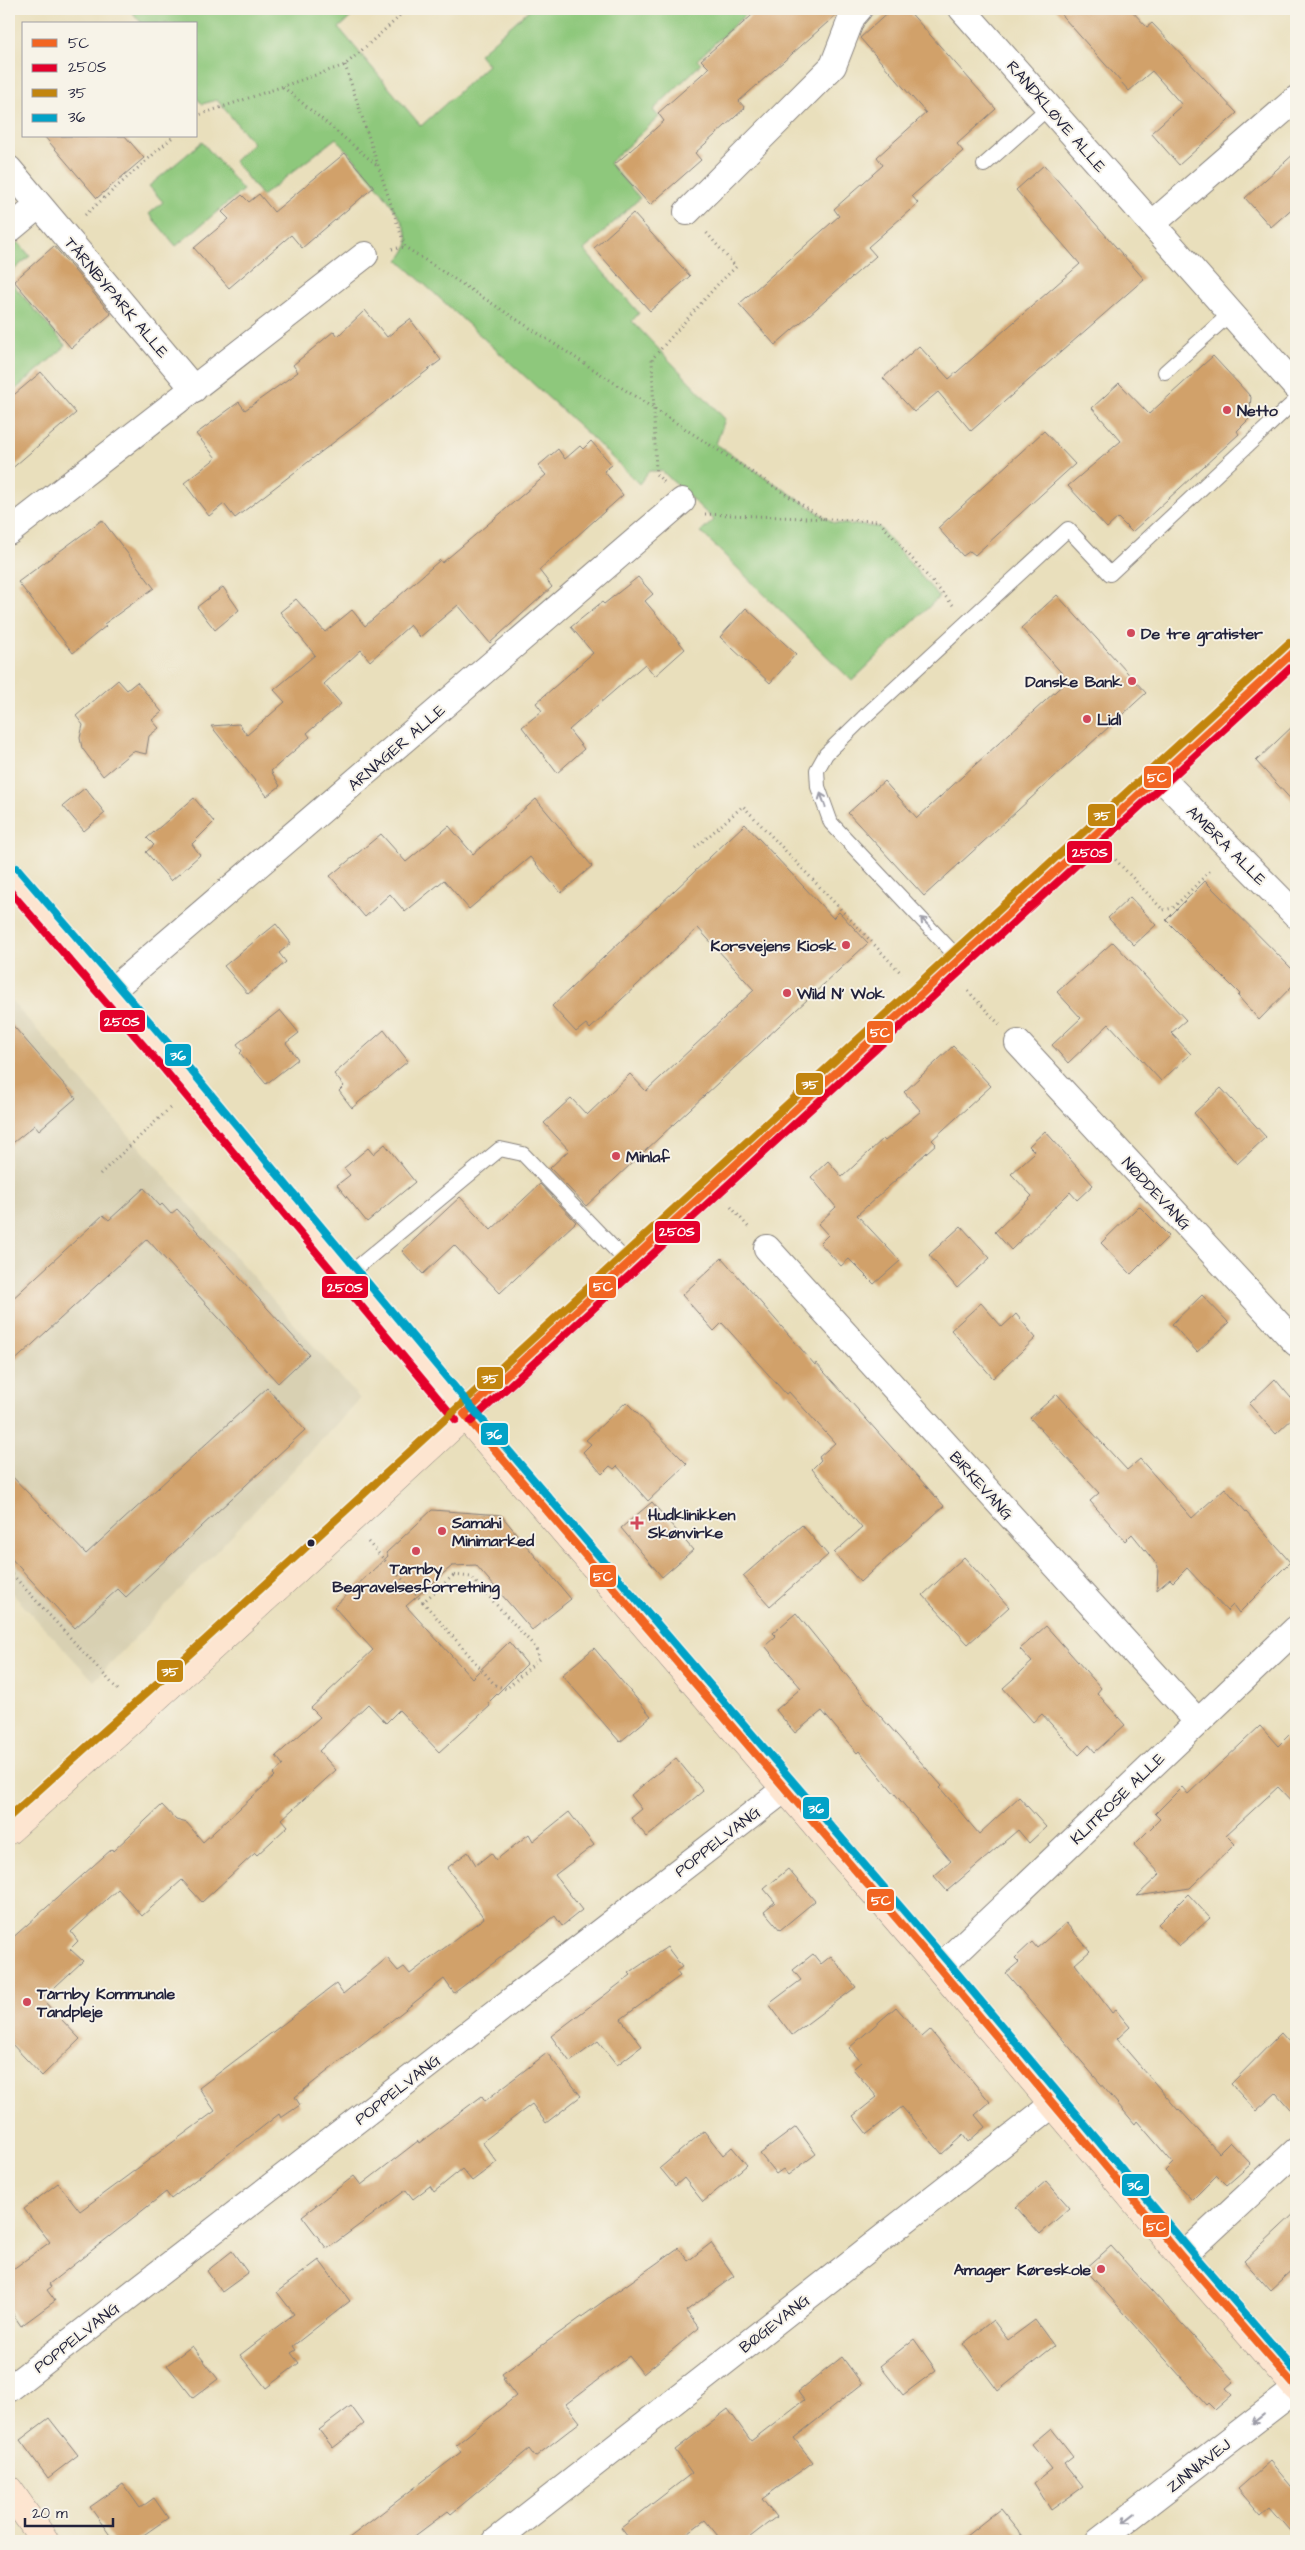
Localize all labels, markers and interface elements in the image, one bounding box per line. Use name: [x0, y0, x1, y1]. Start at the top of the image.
legend: [22, 22, 198, 138]
text: 5C: [68, 33, 90, 54]
street label: RANDKLØVE ALLE: [1002, 56, 1111, 178]
text: 250S: [68, 57, 107, 78]
text: 35: [68, 83, 87, 104]
text: 36: [68, 107, 86, 128]
street label: TÅRNBYPARK ALLE: [59, 233, 174, 363]
place label: Netto: [1237, 400, 1279, 422]
marker: Netto: [1221, 404, 1233, 416]
place label: De tre gratister: [1141, 623, 1263, 647]
marker: De tre gratister: [1125, 627, 1137, 639]
place label: Danske Bank: [1025, 671, 1122, 693]
marker: Danske Bank: [1126, 675, 1138, 687]
street label: ARNAGER ALLE: [343, 699, 450, 796]
place label: Lidl: [1097, 709, 1122, 731]
marker: Lidl: [1081, 713, 1093, 725]
line badge: 5C: [1143, 765, 1172, 789]
text: 5C: [1147, 768, 1167, 788]
one-way arrow: [818, 793, 827, 808]
street label: AMBRA ALLE: [1181, 801, 1271, 891]
line badge: 35: [1087, 803, 1116, 827]
text: 35: [1092, 806, 1112, 826]
line badge: 250S: [1066, 840, 1113, 864]
text: 250S: [1071, 843, 1108, 863]
one-way arrow: [920, 918, 932, 930]
place label: Korsvejens Kiosk: [711, 935, 836, 957]
marker: Korsvejens Kiosk: [840, 939, 852, 951]
place label: Wild N' Wok: [796, 983, 885, 1005]
marker: Wild N' Wok: [781, 987, 793, 999]
line badge: 250S: [99, 1009, 146, 1033]
text: 250S: [103, 1012, 140, 1032]
line badge: 5C: [866, 1020, 894, 1044]
text: 5C: [870, 1023, 890, 1043]
line badge: 36: [164, 1043, 192, 1067]
text: 36: [169, 1046, 186, 1066]
line badge: 35: [795, 1072, 824, 1096]
text: 35: [800, 1075, 820, 1095]
place label: Minlaf: [626, 1146, 670, 1168]
marker: Minlaf: [610, 1150, 622, 1162]
street label: NØDDEVANG: [1117, 1152, 1196, 1235]
line badge: 250S: [654, 1220, 701, 1244]
text: 250S: [658, 1222, 695, 1242]
line badge: 250S: [321, 1275, 369, 1299]
line badge: 5C: [588, 1275, 617, 1299]
text: 5C: [593, 1277, 613, 1297]
text: 250S: [326, 1278, 363, 1298]
line badge: 35: [476, 1366, 504, 1390]
text: 35: [480, 1369, 500, 1389]
line badge: 36: [480, 1422, 509, 1446]
text: 36: [485, 1425, 502, 1445]
street label: BIRKEVANG: [944, 1446, 1018, 1525]
place label: Hudklinikken Skønvirke: [647, 1504, 736, 1544]
place label: Samahi Minimarked: [451, 1512, 535, 1552]
marker: Hudklinikken Skønvirke: [630, 1516, 644, 1530]
marker: Samahi Minimarked: [436, 1525, 448, 1537]
unlabelled marker: [306, 1538, 316, 1548]
marker: Tårnby Begravelsesforretning: [410, 1545, 422, 1557]
place label: Tårnby Begravelsesforretning: [332, 1558, 500, 1600]
line badge: 5C: [589, 1564, 617, 1588]
text: 5C: [593, 1567, 613, 1587]
line badge: 35: [156, 1659, 184, 1683]
text: 35: [160, 1662, 180, 1682]
street label: KLITROSE ALLE: [1066, 1748, 1170, 1849]
line badge: 36: [802, 1796, 830, 1820]
text: 36: [807, 1799, 824, 1819]
street label: POPPELVANG: [670, 1801, 765, 1882]
line badge: 5C: [866, 1888, 895, 1912]
text: 5C: [871, 1891, 891, 1911]
place label: Tårnby Kommunale Tandpleje: [36, 1983, 175, 2023]
marker: Tårnby Kommunale Tandpleje: [21, 1996, 33, 2008]
street label: POPPELVANG: [350, 2049, 445, 2130]
line badge: 36: [1121, 2173, 1150, 2197]
text: 36: [1126, 2176, 1143, 2196]
line badge: 5C: [1142, 2214, 1170, 2238]
text: 5C: [1146, 2217, 1166, 2237]
place label: Amager Køreskole: [954, 2259, 1091, 2283]
marker: Amager Køreskole: [1095, 2263, 1107, 2275]
street label: BØGEVANG: [735, 2289, 814, 2358]
street label: POPPELVANG: [29, 2297, 124, 2378]
one-way arrow: [1252, 2413, 1265, 2424]
street label: ZINNIAVEJ: [1162, 2433, 1236, 2498]
scale bar: [25, 2495, 112, 2527]
text: 20 m: [32, 2503, 68, 2524]
one-way arrow: [1122, 2513, 1136, 2523]

